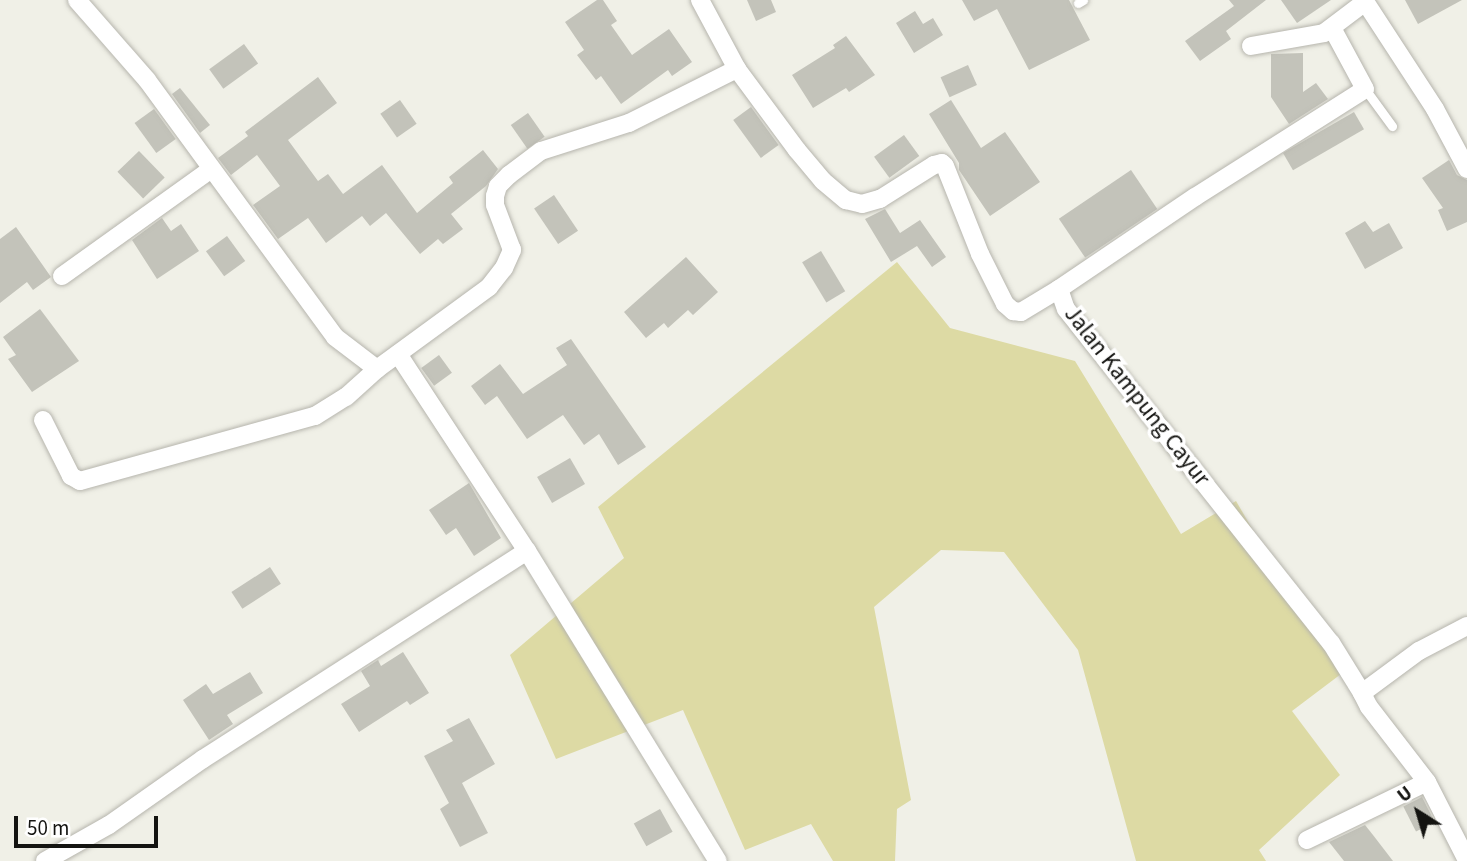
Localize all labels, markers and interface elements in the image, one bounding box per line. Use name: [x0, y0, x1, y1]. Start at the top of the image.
street label: Jalan Kampung Cayur: [1058, 300, 1216, 492]
north arrow: [1383, 777, 1453, 847]
text: U: [1392, 780, 1418, 809]
scale bar: [18, 802, 161, 846]
text: 50 m: [27, 813, 69, 843]

